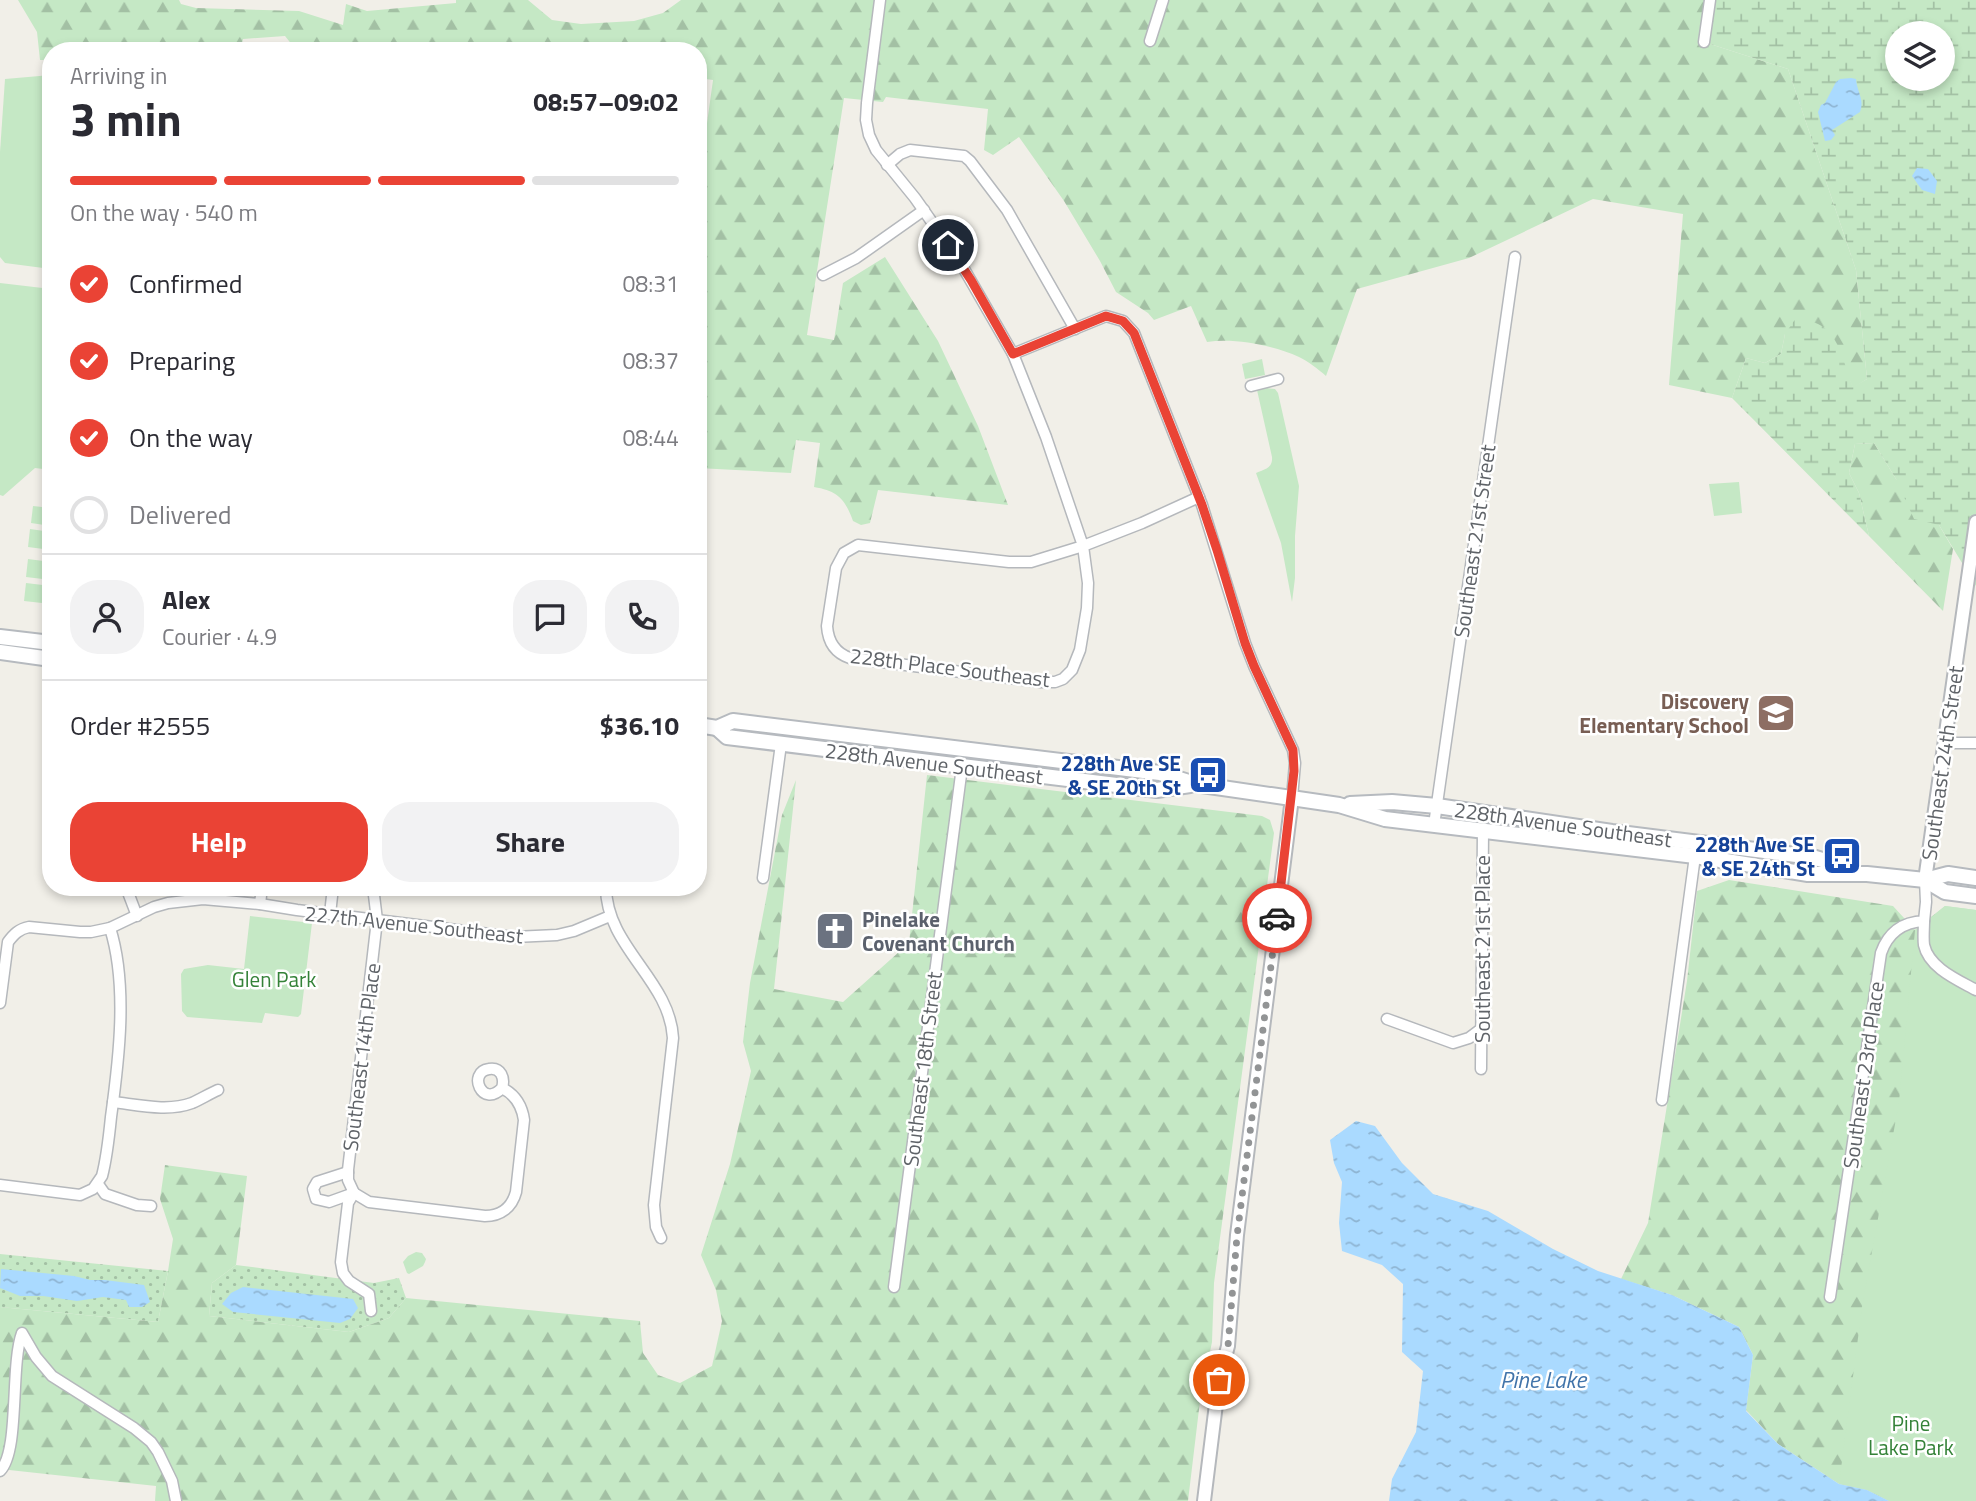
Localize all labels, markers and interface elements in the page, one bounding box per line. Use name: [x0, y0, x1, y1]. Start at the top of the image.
map controls: [1885, 21, 1955, 91]
button: layers: [1885, 21, 1955, 91]
text: Arriving in: [70, 58, 167, 93]
text: 08:57–09:02: [533, 82, 679, 121]
text: 3 min: [70, 84, 182, 154]
text: On the way · 540 m: [70, 195, 258, 230]
pin: [918, 215, 978, 275]
icon: home: [929, 226, 967, 264]
text: Confirmed: [129, 264, 243, 303]
icon: check: [70, 265, 108, 303]
text: 08:31: [622, 266, 679, 301]
text: Preparing: [129, 341, 235, 380]
icon: check: [70, 342, 108, 380]
text: 08:37: [622, 343, 679, 378]
text: On the way: [129, 418, 253, 457]
icon: check: [70, 419, 108, 457]
text: 08:44: [622, 420, 679, 455]
street label: Southeast 21st Street: [1445, 442, 1503, 640]
text: Delivered: [129, 495, 232, 534]
button: person: [70, 580, 144, 654]
text: Alex: [162, 580, 210, 619]
button: chat: [513, 580, 587, 654]
button: phone: [605, 580, 679, 654]
text: Courier · 4.9: [162, 619, 277, 654]
street label: 228th Place Southeast: [848, 639, 1052, 695]
street label: Southeast 24th Street: [1913, 663, 1972, 862]
place label: Discovery Elementary School: [1579, 685, 1749, 741]
school or university icon: Discovery Elementary School: [1755, 692, 1797, 734]
text: Order #2555: [70, 706, 210, 745]
text: $36.10: [600, 706, 679, 745]
street label: 228th Avenue Southeast: [823, 734, 1045, 792]
place label: 228th Ave SE & SE 20th St: [1061, 747, 1181, 803]
bus stop icon: 228th Ave SE & SE 20th St: [1187, 754, 1229, 796]
street label: 228th Avenue Southeast: [1452, 793, 1674, 855]
button: Help: [70, 802, 368, 882]
button: Share: [382, 802, 679, 882]
place label: 228th Ave SE & SE 24th St: [1695, 828, 1815, 884]
bus stop icon: 228th Ave SE & SE 24th St: [1821, 835, 1863, 877]
street label: Southeast 21st Place: [1466, 855, 1498, 1043]
courier: [1242, 883, 1312, 953]
street label: 227th Avenue Southeast: [303, 897, 525, 951]
icon: car: [1258, 899, 1296, 937]
place label: Pinelake Covenant Church: [862, 903, 1015, 959]
church icon: Pinelake Covenant Church: [814, 910, 856, 952]
street label: Southeast 14th Place: [334, 961, 388, 1153]
park label: Glen Park: [232, 963, 316, 995]
street label: Southeast 18th Street: [894, 969, 950, 1168]
street label: Southeast 23rd Place: [1834, 979, 1892, 1171]
pin: [1189, 1350, 1249, 1410]
icon: bag: [1200, 1361, 1238, 1399]
water label: Pine Lake: [1500, 1362, 1587, 1397]
park label: Pine Lake Park: [1868, 1407, 1954, 1463]

